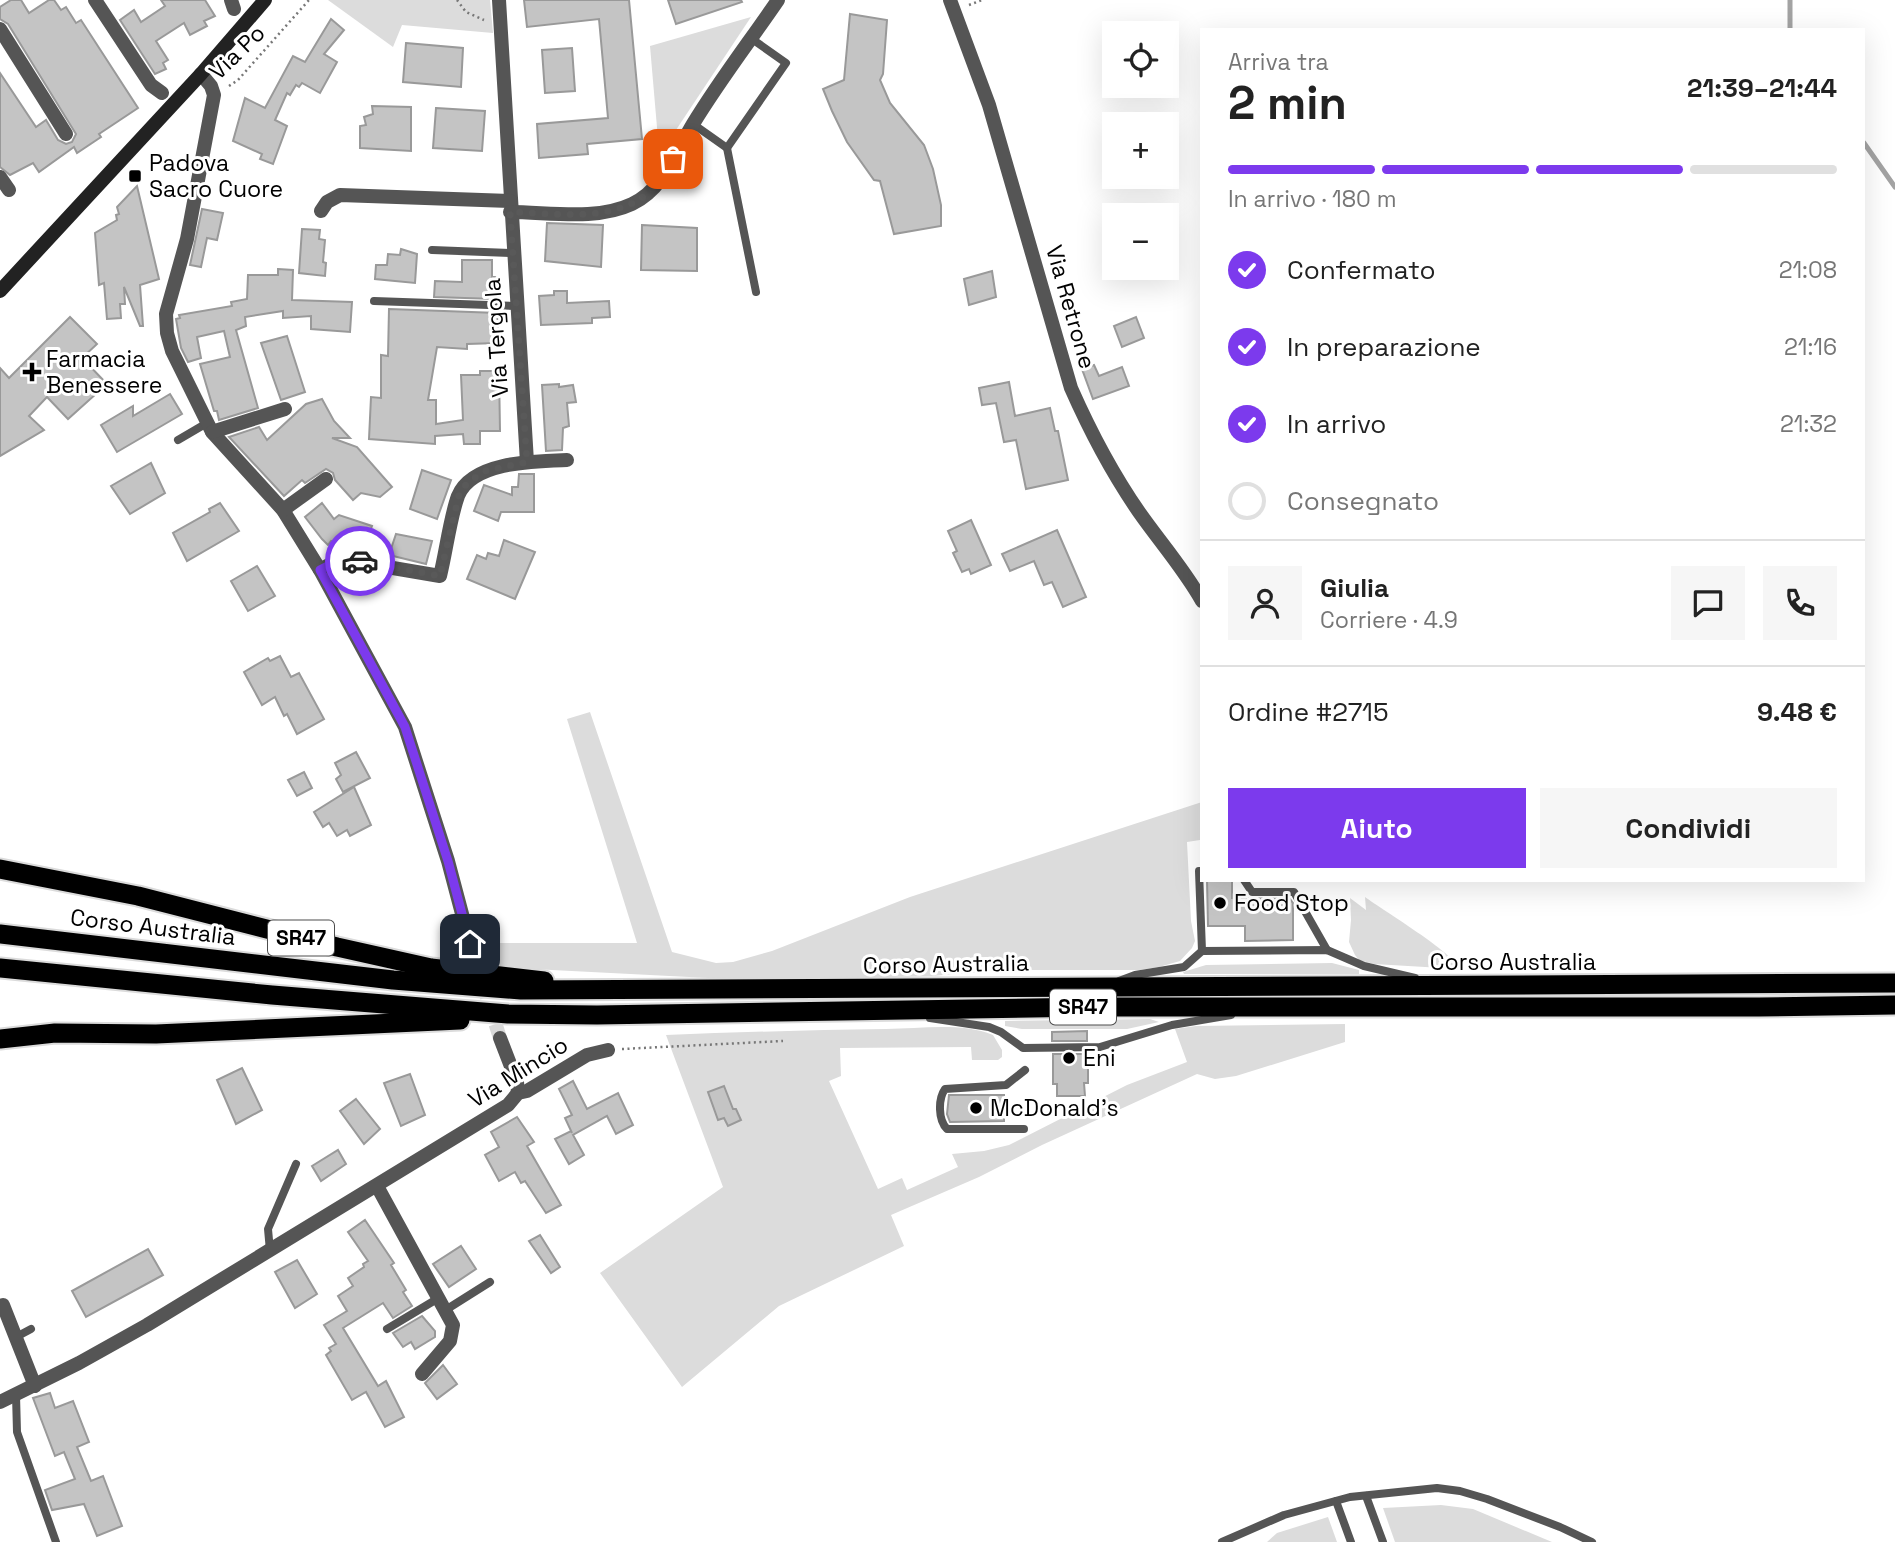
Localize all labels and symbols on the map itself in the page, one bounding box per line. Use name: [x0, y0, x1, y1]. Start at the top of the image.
street label: Via Po: [203, 18, 271, 86]
pin: [643, 129, 703, 189]
place label: Padova Sacro Cuore: [149, 148, 283, 204]
marker: Padova Sacro Cuore: [127, 168, 143, 184]
street label: Via Retrone: [1039, 242, 1103, 372]
street label: Via Tergola: [477, 277, 515, 399]
place label: Farmacia Benessere: [46, 344, 162, 400]
marker: Farmacia Benessere: [24, 364, 40, 380]
courier: [325, 526, 395, 596]
place label: Food Stop: [1234, 888, 1349, 918]
marker: Food Stop: [1212, 895, 1228, 911]
street label: Corso Australia: [69, 902, 237, 952]
pin: [440, 914, 500, 974]
road number: SR47: [268, 920, 334, 956]
street label: Corso Australia: [1430, 947, 1596, 977]
street label: Corso Australia: [863, 948, 1029, 980]
road number: SR47: [1050, 990, 1116, 1024]
street label: Via Mincio: [462, 1030, 574, 1114]
place label: Eni: [1083, 1043, 1116, 1073]
marker: Eni: [1061, 1050, 1077, 1066]
place label: McDonald's: [990, 1093, 1119, 1123]
marker: McDonald's: [968, 1100, 984, 1116]

